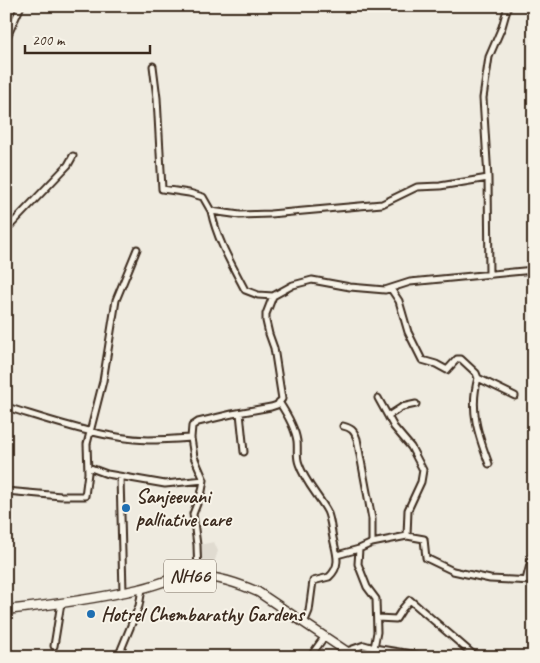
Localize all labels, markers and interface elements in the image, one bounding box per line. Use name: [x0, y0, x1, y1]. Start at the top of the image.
scale bar: [25, 22, 150, 54]
text: 200 m: [32, 31, 66, 50]
place label: Sanjeevani palliative care: [136, 484, 233, 532]
marker: Sanjeevani palliative care: [120, 502, 132, 514]
road number: NH66: [164, 560, 216, 592]
place label: Hotrel Chembarathy Gardens: [101, 602, 306, 627]
marker: Hotrel Chembarathy Gardens: [85, 608, 97, 620]

